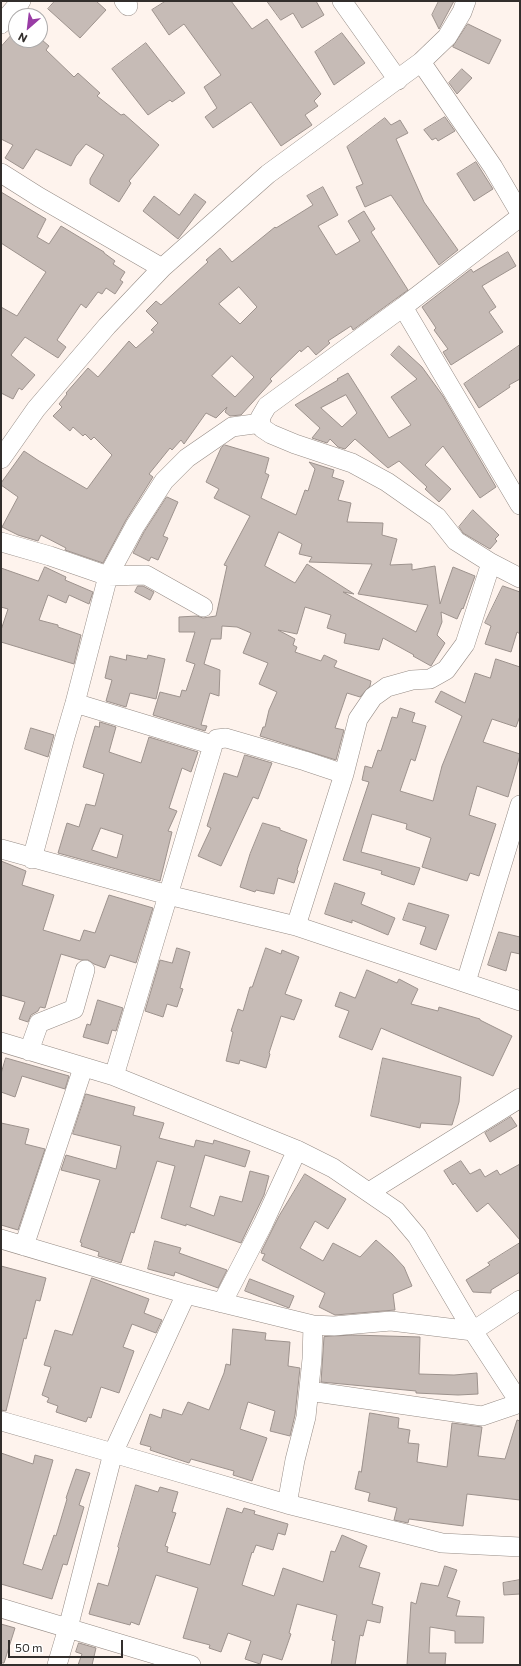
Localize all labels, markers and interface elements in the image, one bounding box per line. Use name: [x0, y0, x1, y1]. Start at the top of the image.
north arrow: [8, 8, 48, 48]
text: N: [16, 30, 29, 46]
scale bar: [10, 1632, 125, 1658]
text: 50 m: [15, 1640, 43, 1654]

